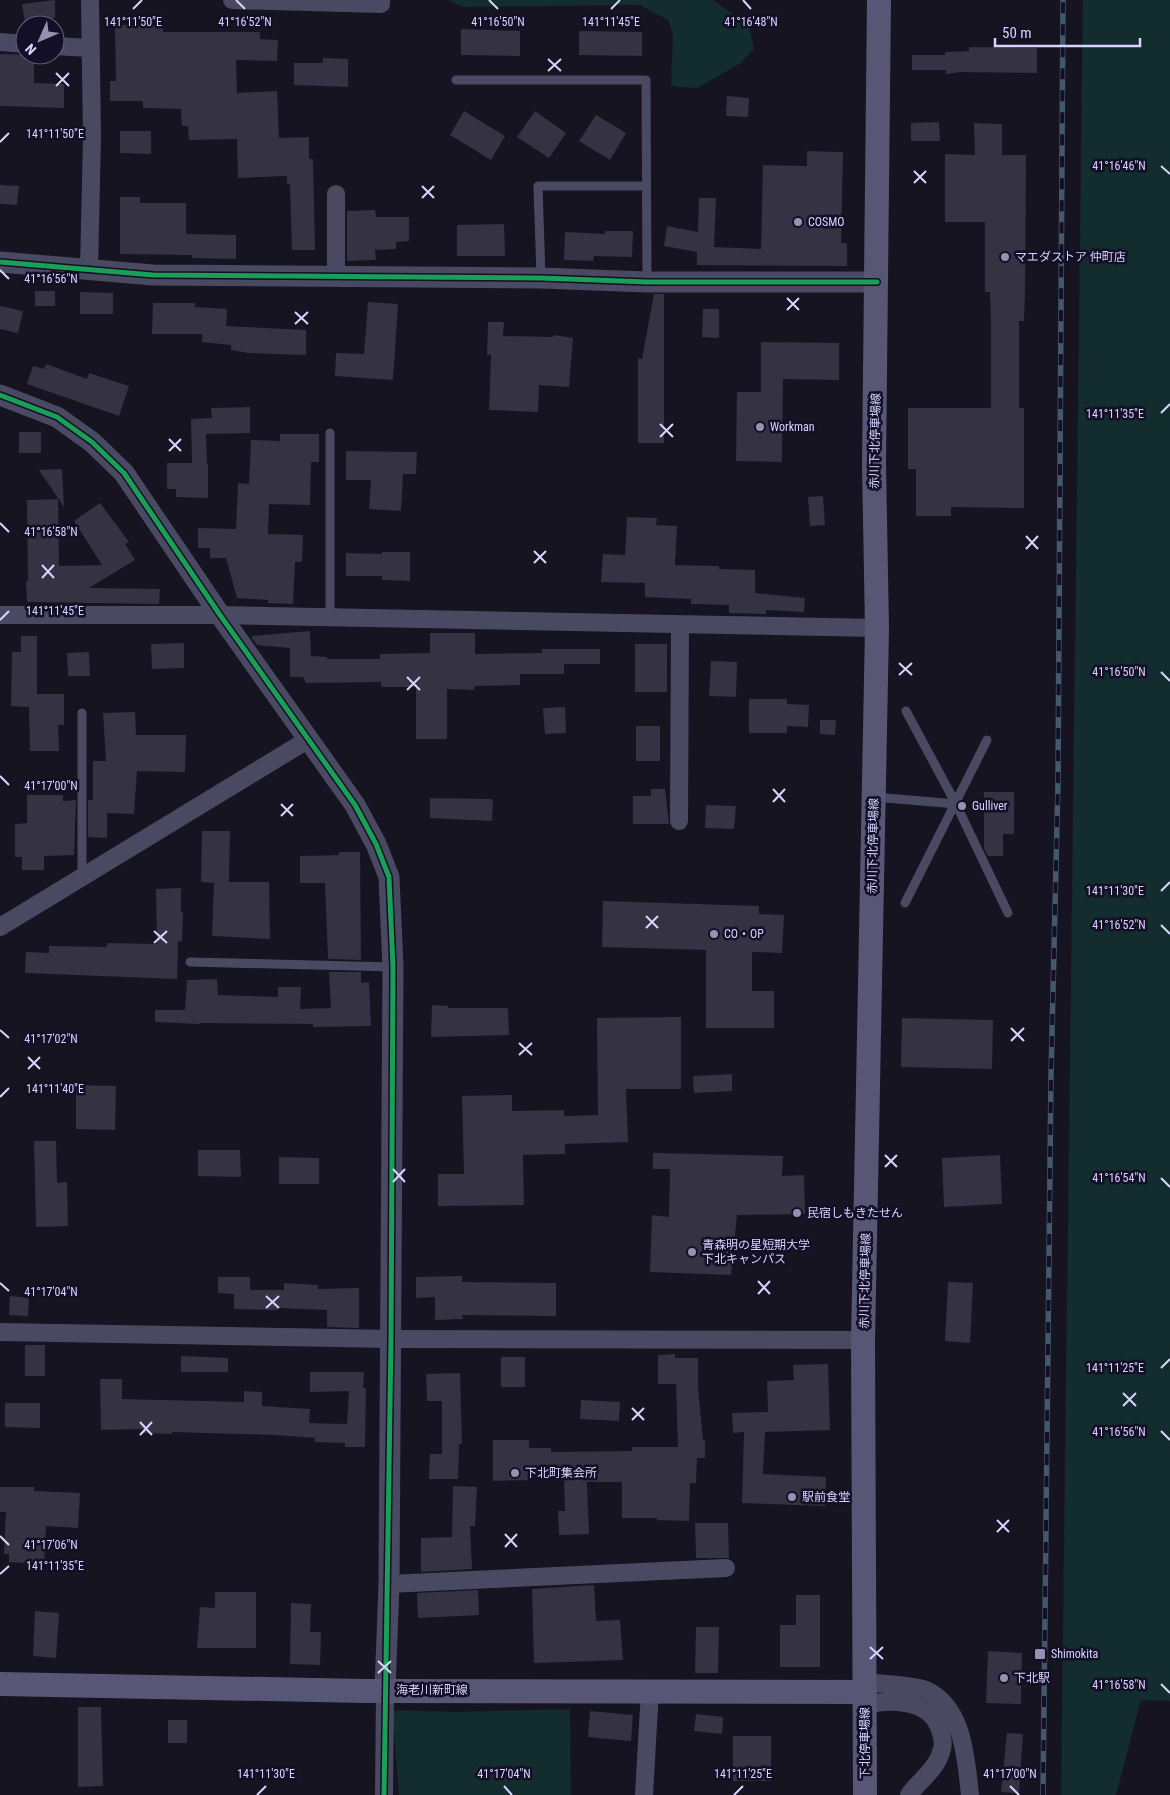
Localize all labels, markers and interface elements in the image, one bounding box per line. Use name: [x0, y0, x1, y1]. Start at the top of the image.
north arrow: [15, 15, 65, 65]
text: 141°11'50"E: [104, 15, 162, 29]
text: 41°16'52"N: [218, 15, 272, 29]
text: 41°16'50"N: [471, 15, 525, 29]
text: 141°11'45"E: [582, 15, 640, 29]
text: 41°16'48"N: [724, 15, 778, 29]
scale bar: [995, 15, 1140, 47]
text: 50 m: [1002, 24, 1032, 42]
text: N: [22, 41, 39, 58]
text: 141°11'50"E: [26, 127, 84, 141]
text: 41°16'46"N: [1092, 159, 1146, 173]
place label: COSMO: [808, 215, 845, 229]
marker: COSMO: [792, 216, 804, 228]
place label: マエダストア 仲町店: [1015, 250, 1126, 264]
marker: マエダストア 仲町店: [999, 251, 1011, 263]
text: 41°16'56"N: [24, 272, 78, 286]
street label: 赤川下北停車場線: [867, 393, 883, 489]
text: 141°11'35"E: [1086, 407, 1144, 421]
place label: Workman: [770, 420, 815, 434]
marker: Workman: [754, 421, 766, 433]
text: 41°16'58"N: [24, 525, 78, 539]
text: 141°11'45"E: [26, 604, 84, 618]
text: 41°16'50"N: [1092, 665, 1146, 679]
text: 41°17'00"N: [24, 779, 78, 793]
street label: 赤川下北停車場線: [865, 798, 881, 894]
place label: Gulliver: [972, 799, 1008, 813]
marker: Gulliver: [956, 800, 968, 812]
text: 141°11'30"E: [1086, 884, 1144, 898]
text: 41°16'52"N: [1092, 918, 1146, 932]
place label: CO・OP: [724, 927, 764, 941]
marker: CO・OP: [708, 928, 720, 940]
text: 41°17'02"N: [24, 1032, 78, 1046]
text: 141°11'40"E: [26, 1082, 84, 1096]
text: 41°16'54"N: [1092, 1171, 1146, 1185]
place label: 民宿しもきたせん: [807, 1206, 903, 1220]
marker: 民宿しもきたせん: [791, 1207, 803, 1219]
street label: 赤川下北停車場線: [857, 1233, 873, 1329]
place label: 青森明の星短期大学 下北キャンパス: [702, 1238, 810, 1266]
marker: 青森明の星短期大学 下北キャンパス: [686, 1246, 698, 1258]
text: 41°17'04"N: [24, 1285, 78, 1299]
text: 141°11'25"E: [1086, 1361, 1144, 1375]
text: 41°16'56"N: [1092, 1425, 1146, 1439]
place label: 下北町集会所: [525, 1466, 597, 1480]
marker: 下北町集会所: [509, 1467, 521, 1479]
place label: 駅前食堂: [802, 1490, 850, 1504]
marker: 駅前食堂: [786, 1491, 798, 1503]
text: 41°17'06"N: [24, 1538, 78, 1552]
text: 141°11'35"E: [26, 1559, 84, 1573]
marker: Shimokita: [1033, 1647, 1047, 1661]
place label: Shimokita: [1051, 1647, 1099, 1661]
place label: 下北駅: [1014, 1671, 1050, 1685]
marker: 下北駅: [998, 1672, 1010, 1684]
text: 41°16'58"N: [1092, 1678, 1146, 1692]
street label: 海老川新町線: [396, 1683, 468, 1697]
street label: 下北停車場線: [858, 1707, 872, 1779]
text: 141°11'30"E: [237, 1767, 295, 1781]
text: 41°17'04"N: [477, 1767, 531, 1781]
text: 141°11'25"E: [714, 1767, 772, 1781]
text: 41°17'00"N: [983, 1767, 1037, 1781]

